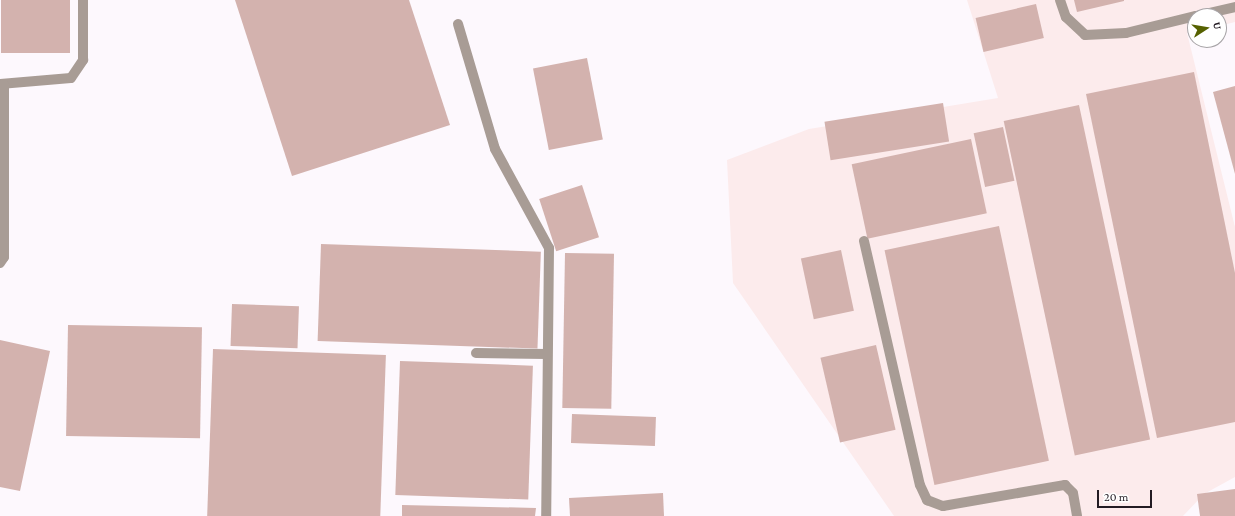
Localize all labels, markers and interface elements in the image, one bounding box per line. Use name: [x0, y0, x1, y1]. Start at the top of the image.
north arrow: [1187, 8, 1227, 48]
text: U: [1211, 21, 1224, 31]
scale bar: [1099, 482, 1154, 508]
text: 20 m: [1104, 490, 1128, 504]

